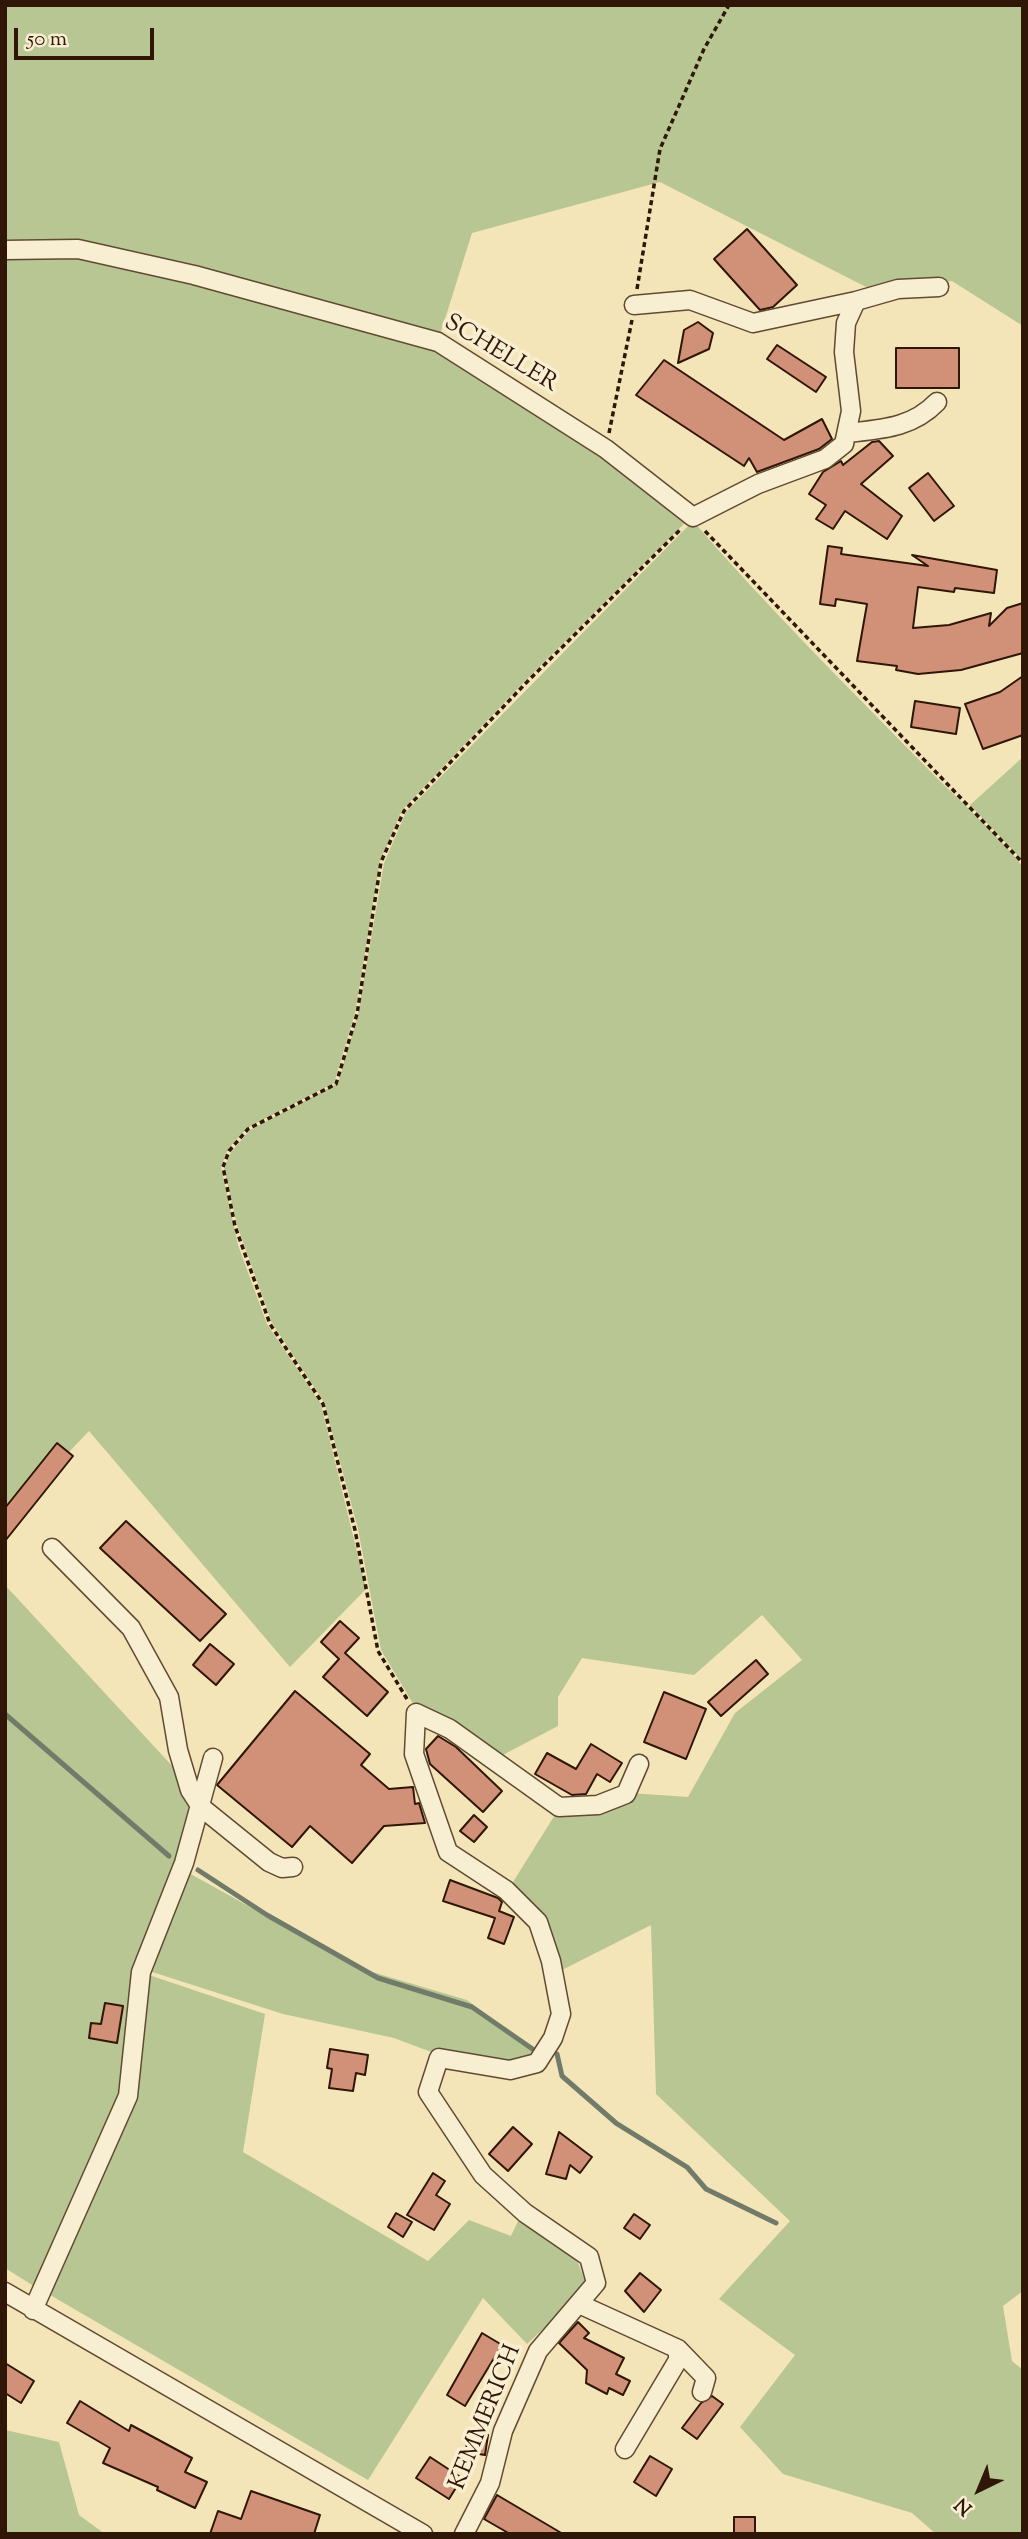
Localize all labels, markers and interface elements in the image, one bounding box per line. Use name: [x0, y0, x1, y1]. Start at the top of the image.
scale bar: [18, 14, 158, 58]
text: 50 m: [27, 25, 67, 55]
street label: SCHELLER: [438, 310, 562, 400]
street label: KEMMERICH: [445, 2341, 529, 2495]
north arrow: [944, 2455, 1014, 2525]
text: N: [950, 2491, 979, 2521]

